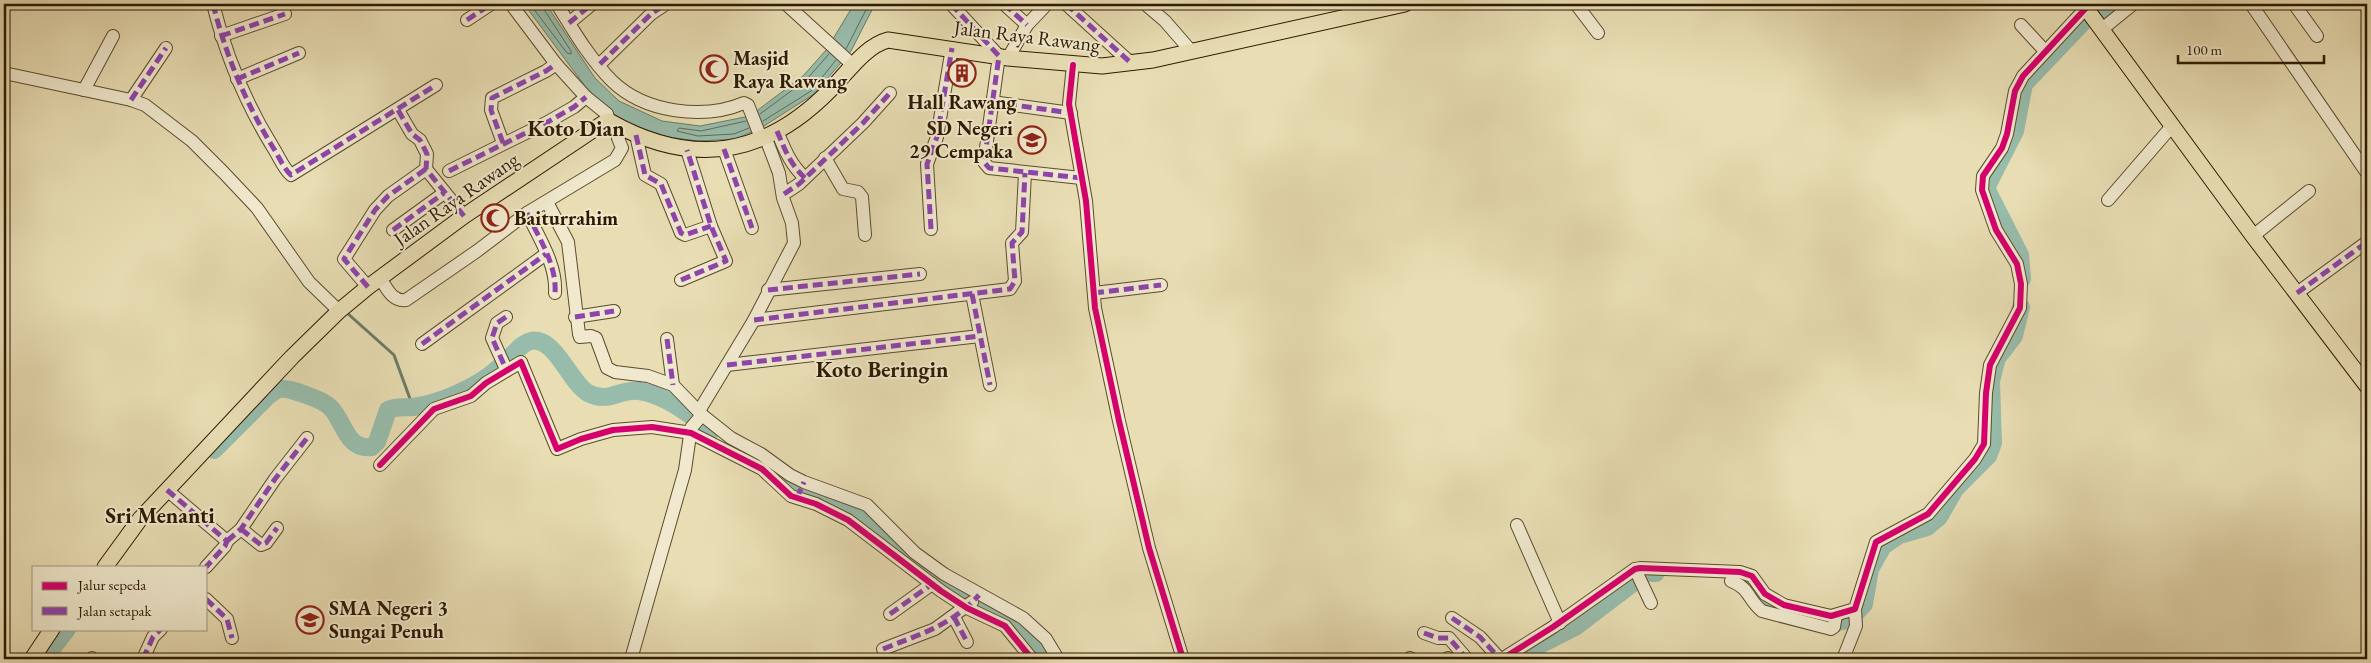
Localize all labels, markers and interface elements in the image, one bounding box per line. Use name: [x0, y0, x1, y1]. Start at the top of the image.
street label: Jalan Raya Rawang: [950, 14, 1102, 58]
scale bar: [2178, 32, 2325, 64]
text: 100 m: [2186, 40, 2223, 59]
place label: Masjid Raya Rawang: [733, 45, 848, 94]
mosque icon: Masjid Raya Rawang: [699, 54, 729, 84]
building icon: Hall Rawang: [947, 58, 977, 88]
place label: Hall Rawang: [907, 89, 1018, 115]
district label: Koto Dian: [527, 114, 625, 143]
place label: SD Negeri 29 Cempaka: [909, 115, 1013, 164]
school or university icon: SD Negeri 29 Cempaka: [1017, 125, 1047, 155]
street label: Jalan Raya Rawang: [387, 146, 524, 253]
mosque icon: Baiturrahim: [480, 203, 510, 233]
place label: Baiturrahim: [514, 205, 618, 231]
district label: Koto Beringin: [816, 355, 949, 384]
district label: Sri Menanti: [105, 501, 215, 530]
legend: [32, 566, 208, 630]
text: Jalur sepeda: [76, 575, 146, 594]
place label: SMA Negeri 3 Sungai Penuh: [329, 595, 448, 644]
text: Jalan setapak: [76, 601, 152, 620]
school or university icon: SMA Negeri 3 Sungai Penuh: [295, 605, 325, 635]

